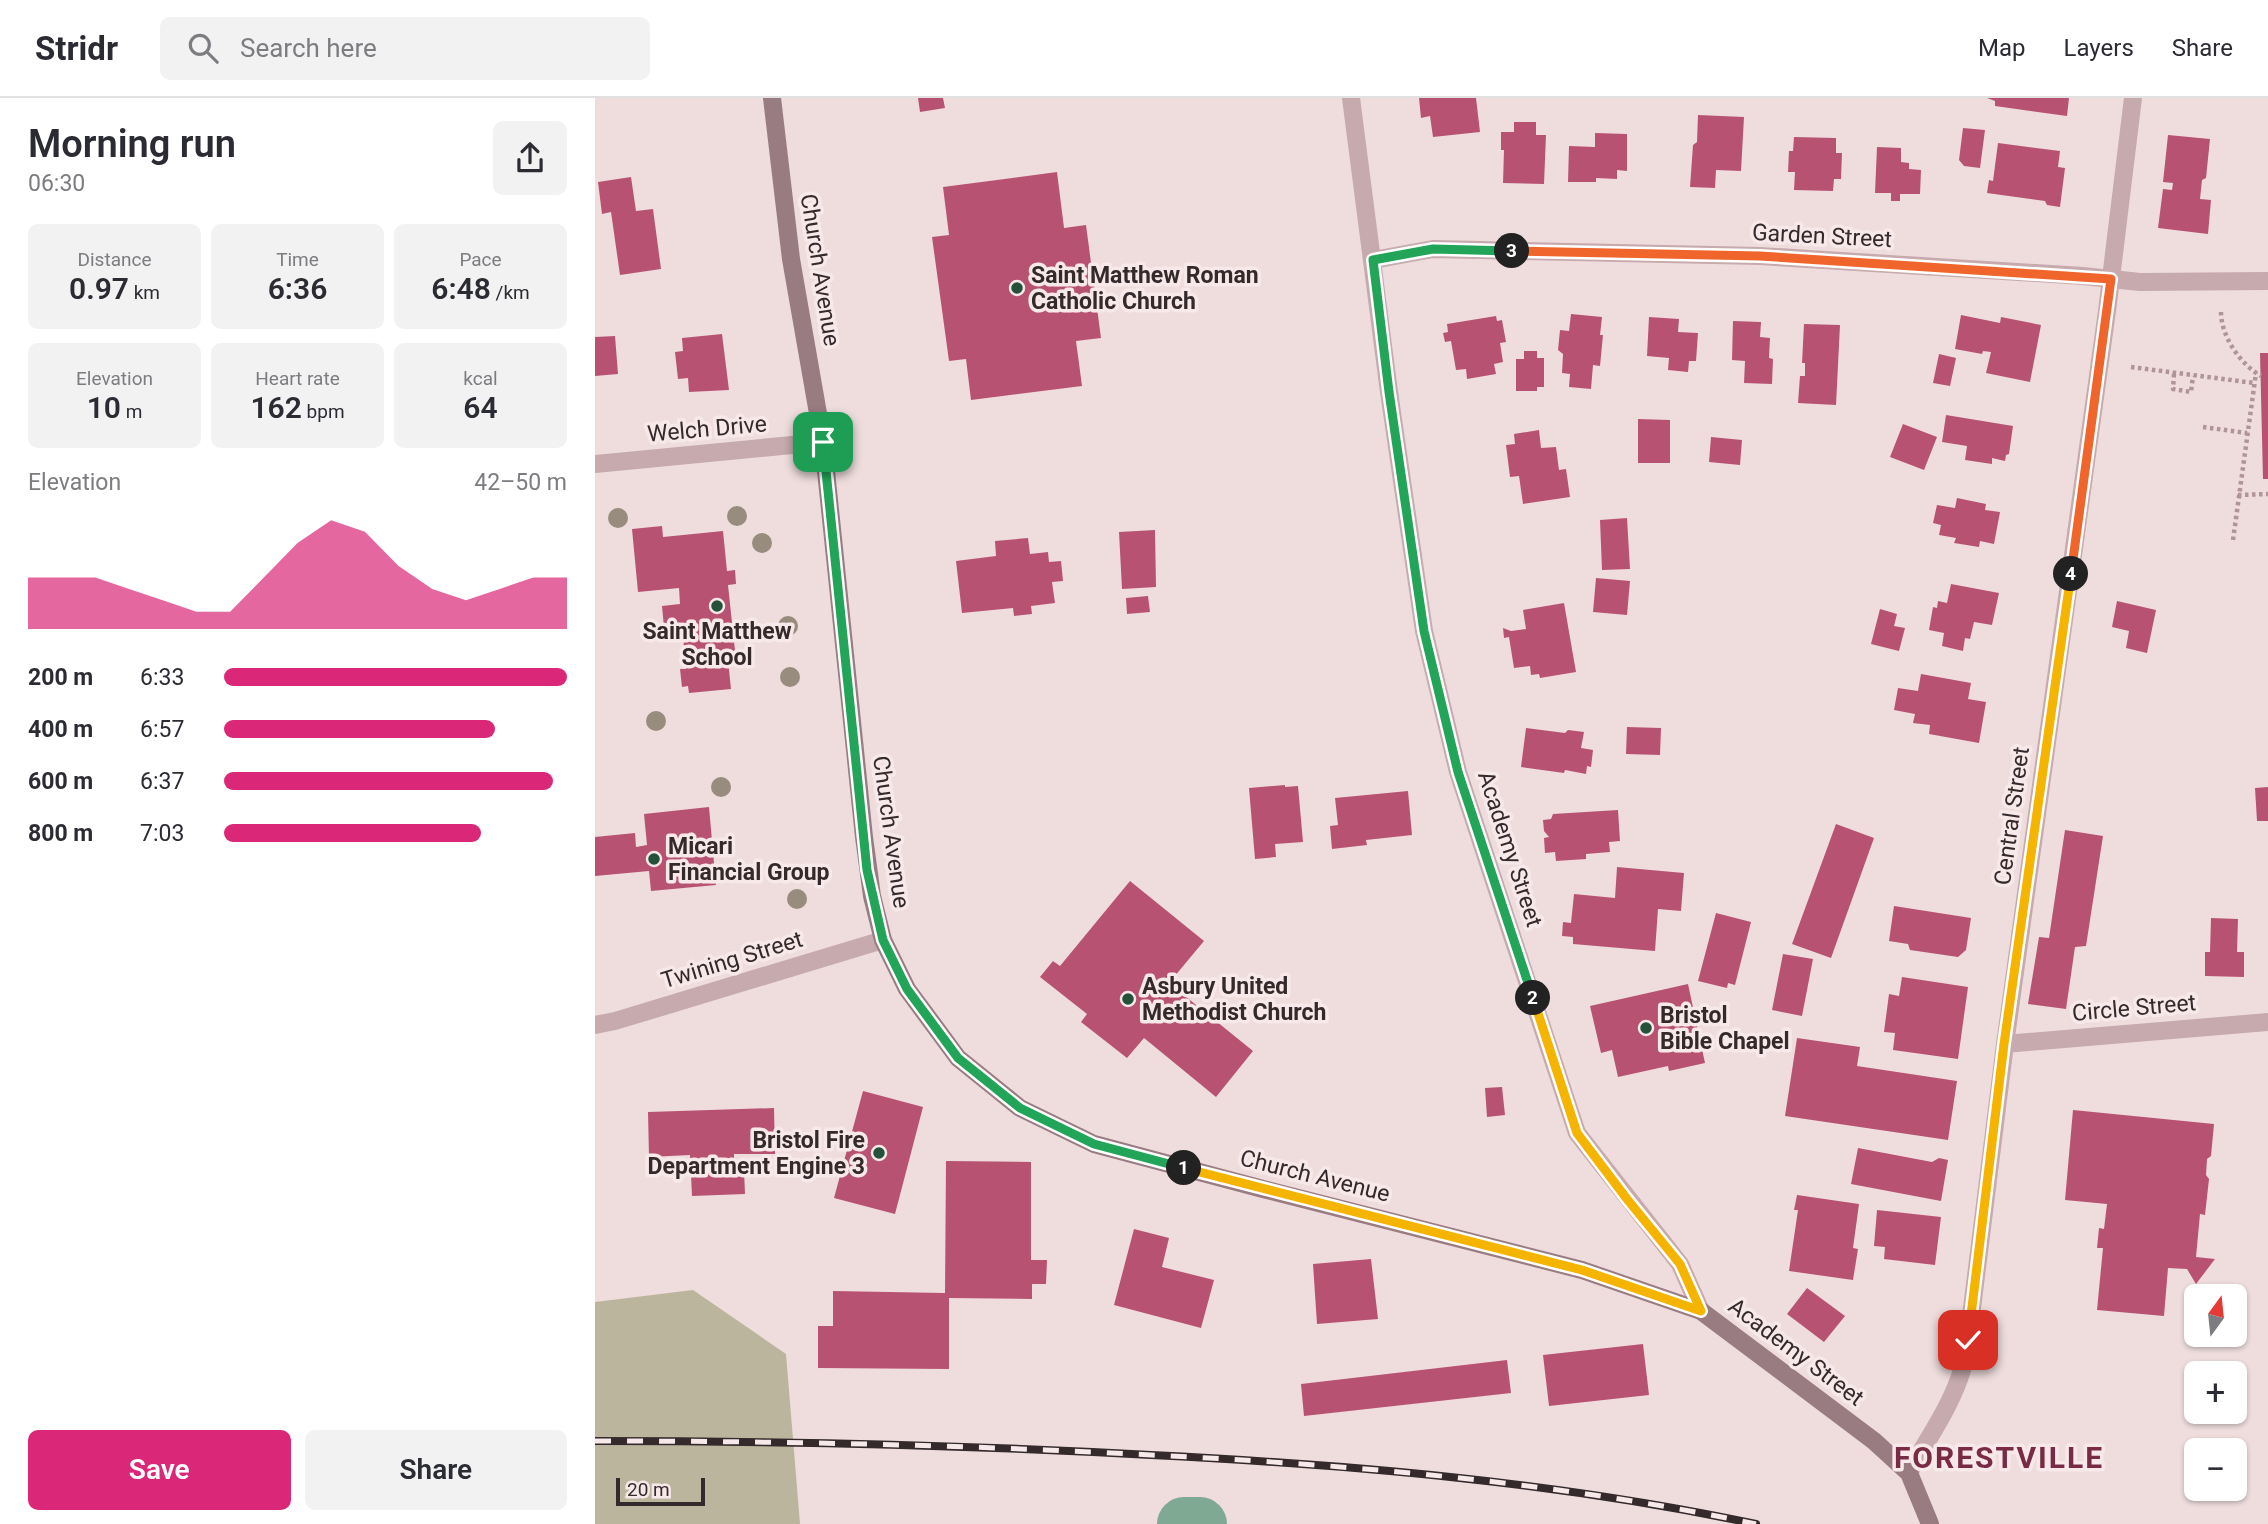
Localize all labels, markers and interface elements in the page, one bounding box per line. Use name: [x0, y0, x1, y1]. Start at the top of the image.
search box: [160, 17, 650, 80]
text: Stridr: [35, 29, 118, 68]
icon: search: [184, 29, 222, 67]
text: Search here: [240, 33, 377, 63]
text: Map: [1978, 34, 2026, 62]
text: Layers: [2064, 34, 2134, 62]
text: Share: [2172, 34, 2233, 62]
button: share: [493, 121, 567, 195]
text: Morning run: [28, 122, 236, 166]
text: 06:30: [28, 170, 85, 197]
street label: Church Avenue: [795, 192, 845, 348]
street label: Garden Street: [1751, 219, 1893, 253]
pin: 3: [1495, 234, 1529, 268]
text: 3: [1506, 239, 1517, 262]
text: Distance: [78, 248, 151, 271]
text: Time: [276, 248, 319, 271]
text: Pace: [459, 248, 502, 271]
place label: Saint Matthew Roman Catholic Church: [1031, 262, 1259, 315]
text: 0.97: [69, 271, 129, 306]
text: 6:36: [268, 271, 327, 306]
text: 6:48: [431, 271, 491, 306]
marker: Saint Matthew Roman Catholic Church: [1009, 280, 1025, 296]
text: km: [129, 281, 160, 304]
text: /km: [491, 281, 530, 304]
text: Elevation: [76, 367, 153, 390]
text: Heart rate: [255, 367, 340, 390]
text: kcal: [463, 367, 498, 390]
text: 10: [87, 390, 121, 425]
text: 162: [250, 390, 302, 425]
text: 64: [463, 390, 498, 425]
text: m: [121, 400, 142, 423]
text: bpm: [302, 400, 345, 423]
street label: Welch Drive: [646, 410, 768, 448]
pin: [793, 412, 853, 472]
icon: arrive: [804, 423, 842, 461]
text: Elevation: [28, 469, 121, 496]
text: 42–50 m: [474, 469, 567, 496]
pin: 4: [2053, 556, 2089, 592]
text: 4: [2065, 562, 2076, 585]
marker: Saint Matthew School: [709, 598, 725, 614]
place label: Saint Matthew School: [642, 618, 792, 671]
text: 200 m: [28, 664, 93, 691]
text: 6:33: [140, 664, 184, 691]
text: 400 m: [28, 716, 93, 743]
text: 6:57: [140, 716, 184, 743]
street label: Central Street: [1989, 745, 2035, 887]
street label: Church Avenue: [867, 754, 915, 910]
text: 600 m: [28, 768, 93, 795]
text: 6:37: [140, 768, 184, 795]
street label: Academy Street: [1472, 768, 1548, 930]
text: 800 m: [28, 820, 93, 847]
text: 7:03: [140, 820, 184, 847]
place label: Micari Financial Group: [668, 833, 830, 886]
marker: Micari Financial Group: [646, 851, 662, 867]
street label: Twining Street: [658, 926, 806, 994]
place label: Asbury United Methodist Church: [1142, 973, 1326, 1026]
pin: 2: [1515, 981, 1551, 1016]
text: 2: [1527, 986, 1538, 1009]
street label: Circle Street: [2071, 989, 2197, 1027]
marker: Asbury United Methodist Church: [1120, 991, 1136, 1007]
place label: Bristol Bible Chapel: [1660, 1002, 1790, 1055]
marker: Bristol Bible Chapel: [1638, 1020, 1654, 1036]
place label: Bristol Fire Department Engine 3: [648, 1127, 865, 1180]
street label: Church Avenue: [1237, 1144, 1393, 1208]
marker: Bristol Fire Department Engine 3: [871, 1145, 887, 1161]
pin: 1: [1167, 1150, 1201, 1186]
text: 1: [1178, 1156, 1189, 1179]
north arrow: [2184, 1284, 2247, 1348]
map controls: [2184, 1284, 2247, 1501]
street label: Academy Street: [1723, 1292, 1869, 1412]
pin: [1938, 1310, 1998, 1370]
icon: check: [1949, 1321, 1987, 1359]
button: +: [2184, 1361, 2247, 1424]
button: Save: [28, 1430, 291, 1510]
button: Share: [305, 1430, 567, 1510]
button: −: [2184, 1438, 2247, 1501]
district label: FORESTVILLE: [1894, 1440, 2104, 1475]
scale bar: [616, 1475, 705, 1507]
text: 20 m: [627, 1478, 670, 1501]

